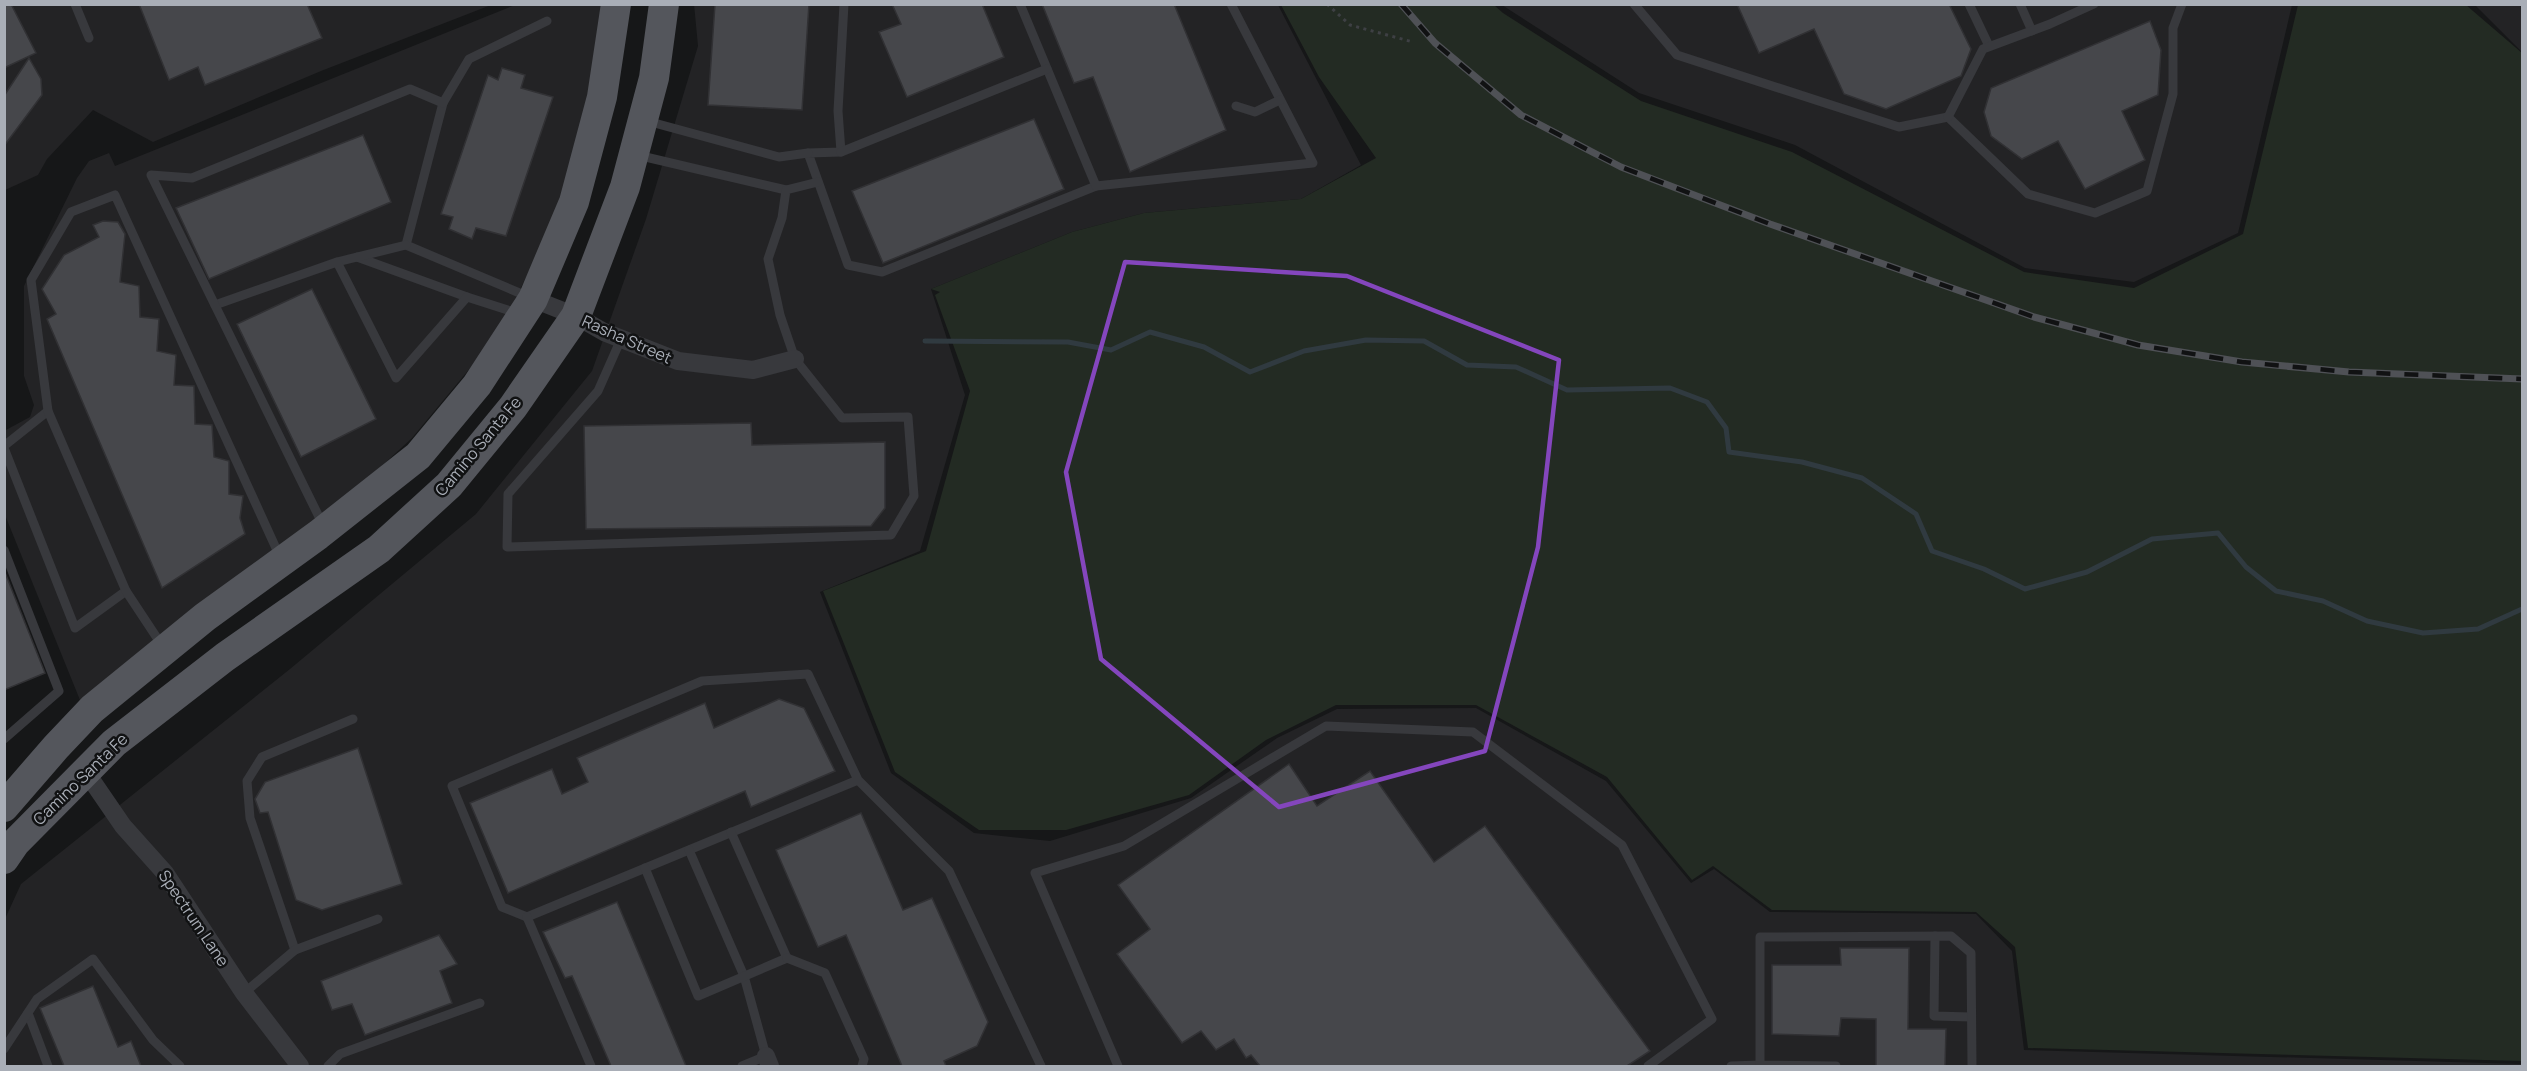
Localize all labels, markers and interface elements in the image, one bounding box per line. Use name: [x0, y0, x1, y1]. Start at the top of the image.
street label: Rasha Street: [579, 309, 675, 369]
street label: Camino Santa Fe: [430, 392, 526, 500]
street label: Camino Santa Fe: [28, 728, 132, 830]
street label: Spectrum Lane: [154, 865, 234, 971]

